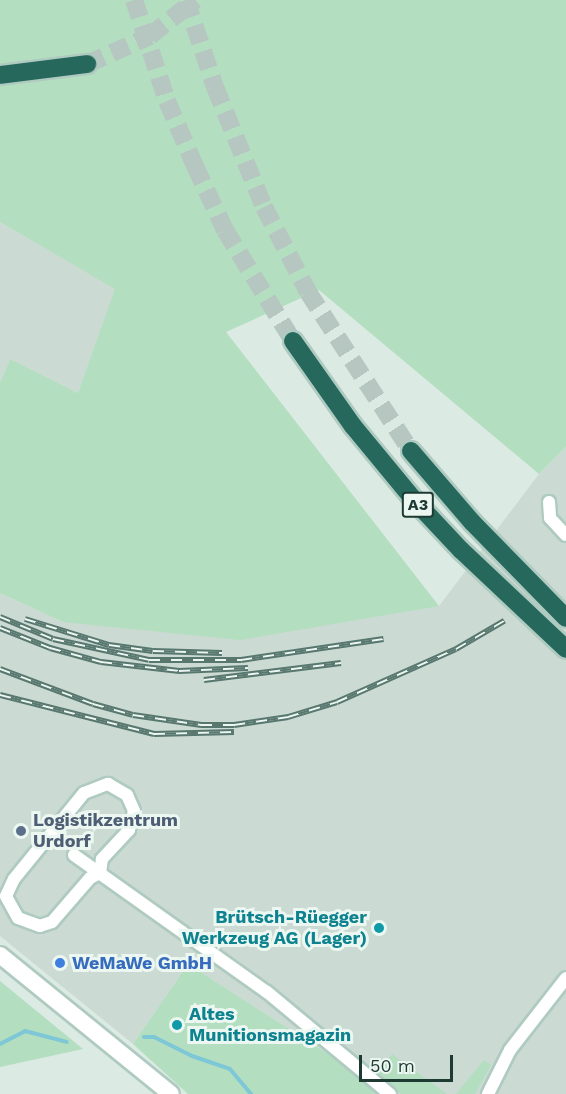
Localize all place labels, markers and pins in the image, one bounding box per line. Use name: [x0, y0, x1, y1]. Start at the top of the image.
place label: Logistikzentrum Urdorf: [33, 810, 178, 852]
marker: Logistikzentrum Urdorf: [14, 824, 28, 838]
place label: Brütsch-Rüegger Werkzeug AG (Lager): [181, 907, 367, 950]
marker: Brütsch-Rüegger Werkzeug AG (Lager): [372, 921, 386, 935]
place label: WeMaWe GmbH: [72, 952, 212, 974]
marker: WeMaWe GmbH: [53, 956, 67, 970]
place label: Altes Munitionsmagazin: [189, 1004, 351, 1046]
marker: Altes Munitionsmagazin: [170, 1018, 184, 1032]

